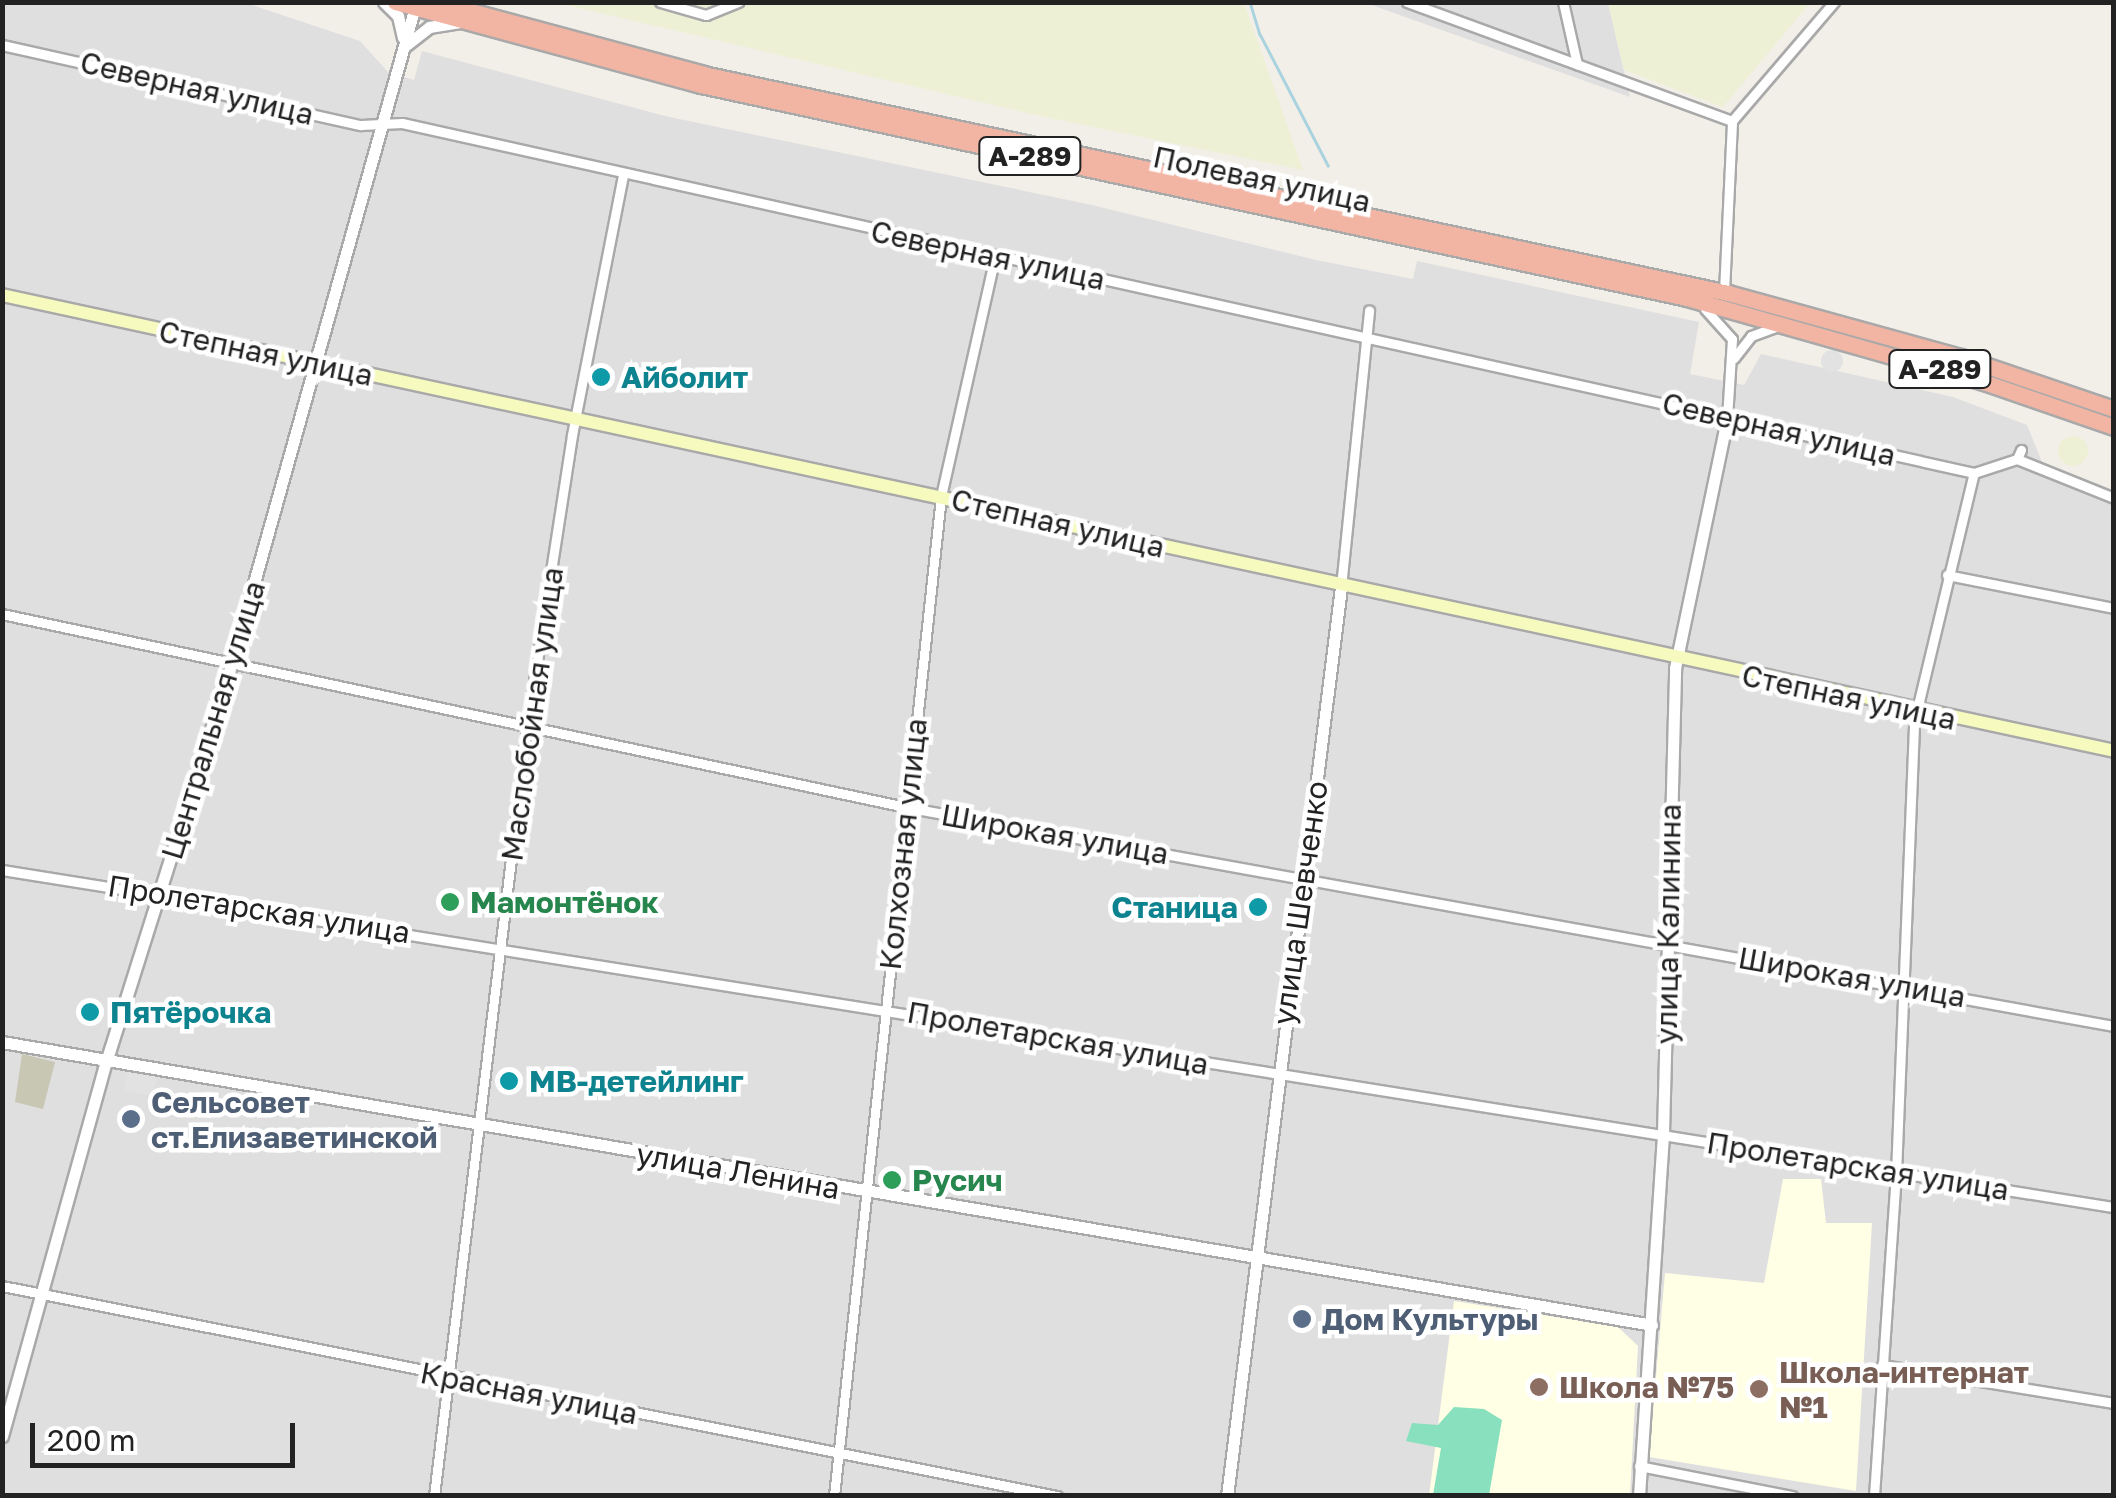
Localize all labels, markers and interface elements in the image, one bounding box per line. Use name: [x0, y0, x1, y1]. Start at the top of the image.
street label: Северная улица: [77, 44, 317, 132]
road number: А-289: [978, 133, 1082, 179]
street label: Полевая улица: [1150, 138, 1374, 220]
street label: Северная улица: [868, 213, 1108, 297]
street label: Степная улица: [156, 313, 376, 393]
road number: А-289: [1888, 346, 1992, 392]
place label: Айболит: [621, 359, 748, 395]
marker: Айболит: [590, 366, 612, 388]
street label: Северная улица: [1659, 385, 1899, 473]
street label: Степная улица: [948, 481, 1168, 565]
street label: Маслобойная улица: [494, 565, 570, 863]
street label: Центральная улица: [153, 576, 273, 864]
street label: Степная улица: [1739, 657, 1959, 737]
street label: Колхозная улица: [872, 716, 934, 972]
street label: улица Шевченко: [1265, 779, 1335, 1027]
street label: Широкая улица: [938, 796, 1172, 872]
street label: улица Калинина: [1648, 803, 1688, 1045]
street label: Пролетарская улица: [105, 867, 413, 951]
place label: Мамонтёнок: [470, 884, 659, 920]
place label: Станица: [1111, 889, 1238, 925]
marker: Мамонтёнок: [439, 891, 461, 913]
marker: Станица: [1247, 896, 1269, 918]
street label: Широкая улица: [1735, 939, 1969, 1015]
place label: Пятёрочка: [110, 994, 271, 1030]
street label: Пролетарская улица: [904, 994, 1212, 1082]
marker: Пятёрочка: [79, 1001, 101, 1023]
place label: MB-детейлинг: [529, 1063, 744, 1099]
marker: MB-детейлинг: [498, 1070, 520, 1092]
place label: Сельсовет ст.Елизаветинской: [151, 1084, 438, 1154]
marker: Сельсовет ст.Елизаветинской: [120, 1108, 142, 1130]
street label: Пролетарская улица: [1704, 1124, 2012, 1208]
street label: улица Ленина: [633, 1135, 843, 1207]
place label: Русич: [912, 1162, 1003, 1198]
marker: Русич: [881, 1169, 903, 1191]
place label: Дом Культуры: [1322, 1301, 1538, 1337]
marker: Дом Культуры: [1291, 1308, 1313, 1330]
street label: Красная улица: [417, 1354, 641, 1432]
place label: Школа-интернат №1: [1779, 1354, 2029, 1424]
place label: Школа №75: [1559, 1369, 1734, 1405]
marker: Школа №75: [1528, 1376, 1550, 1398]
marker: Школа-интернат №1: [1748, 1378, 1770, 1400]
scale bar: [35, 1403, 300, 1465]
text: 200 m: [47, 1422, 136, 1458]

